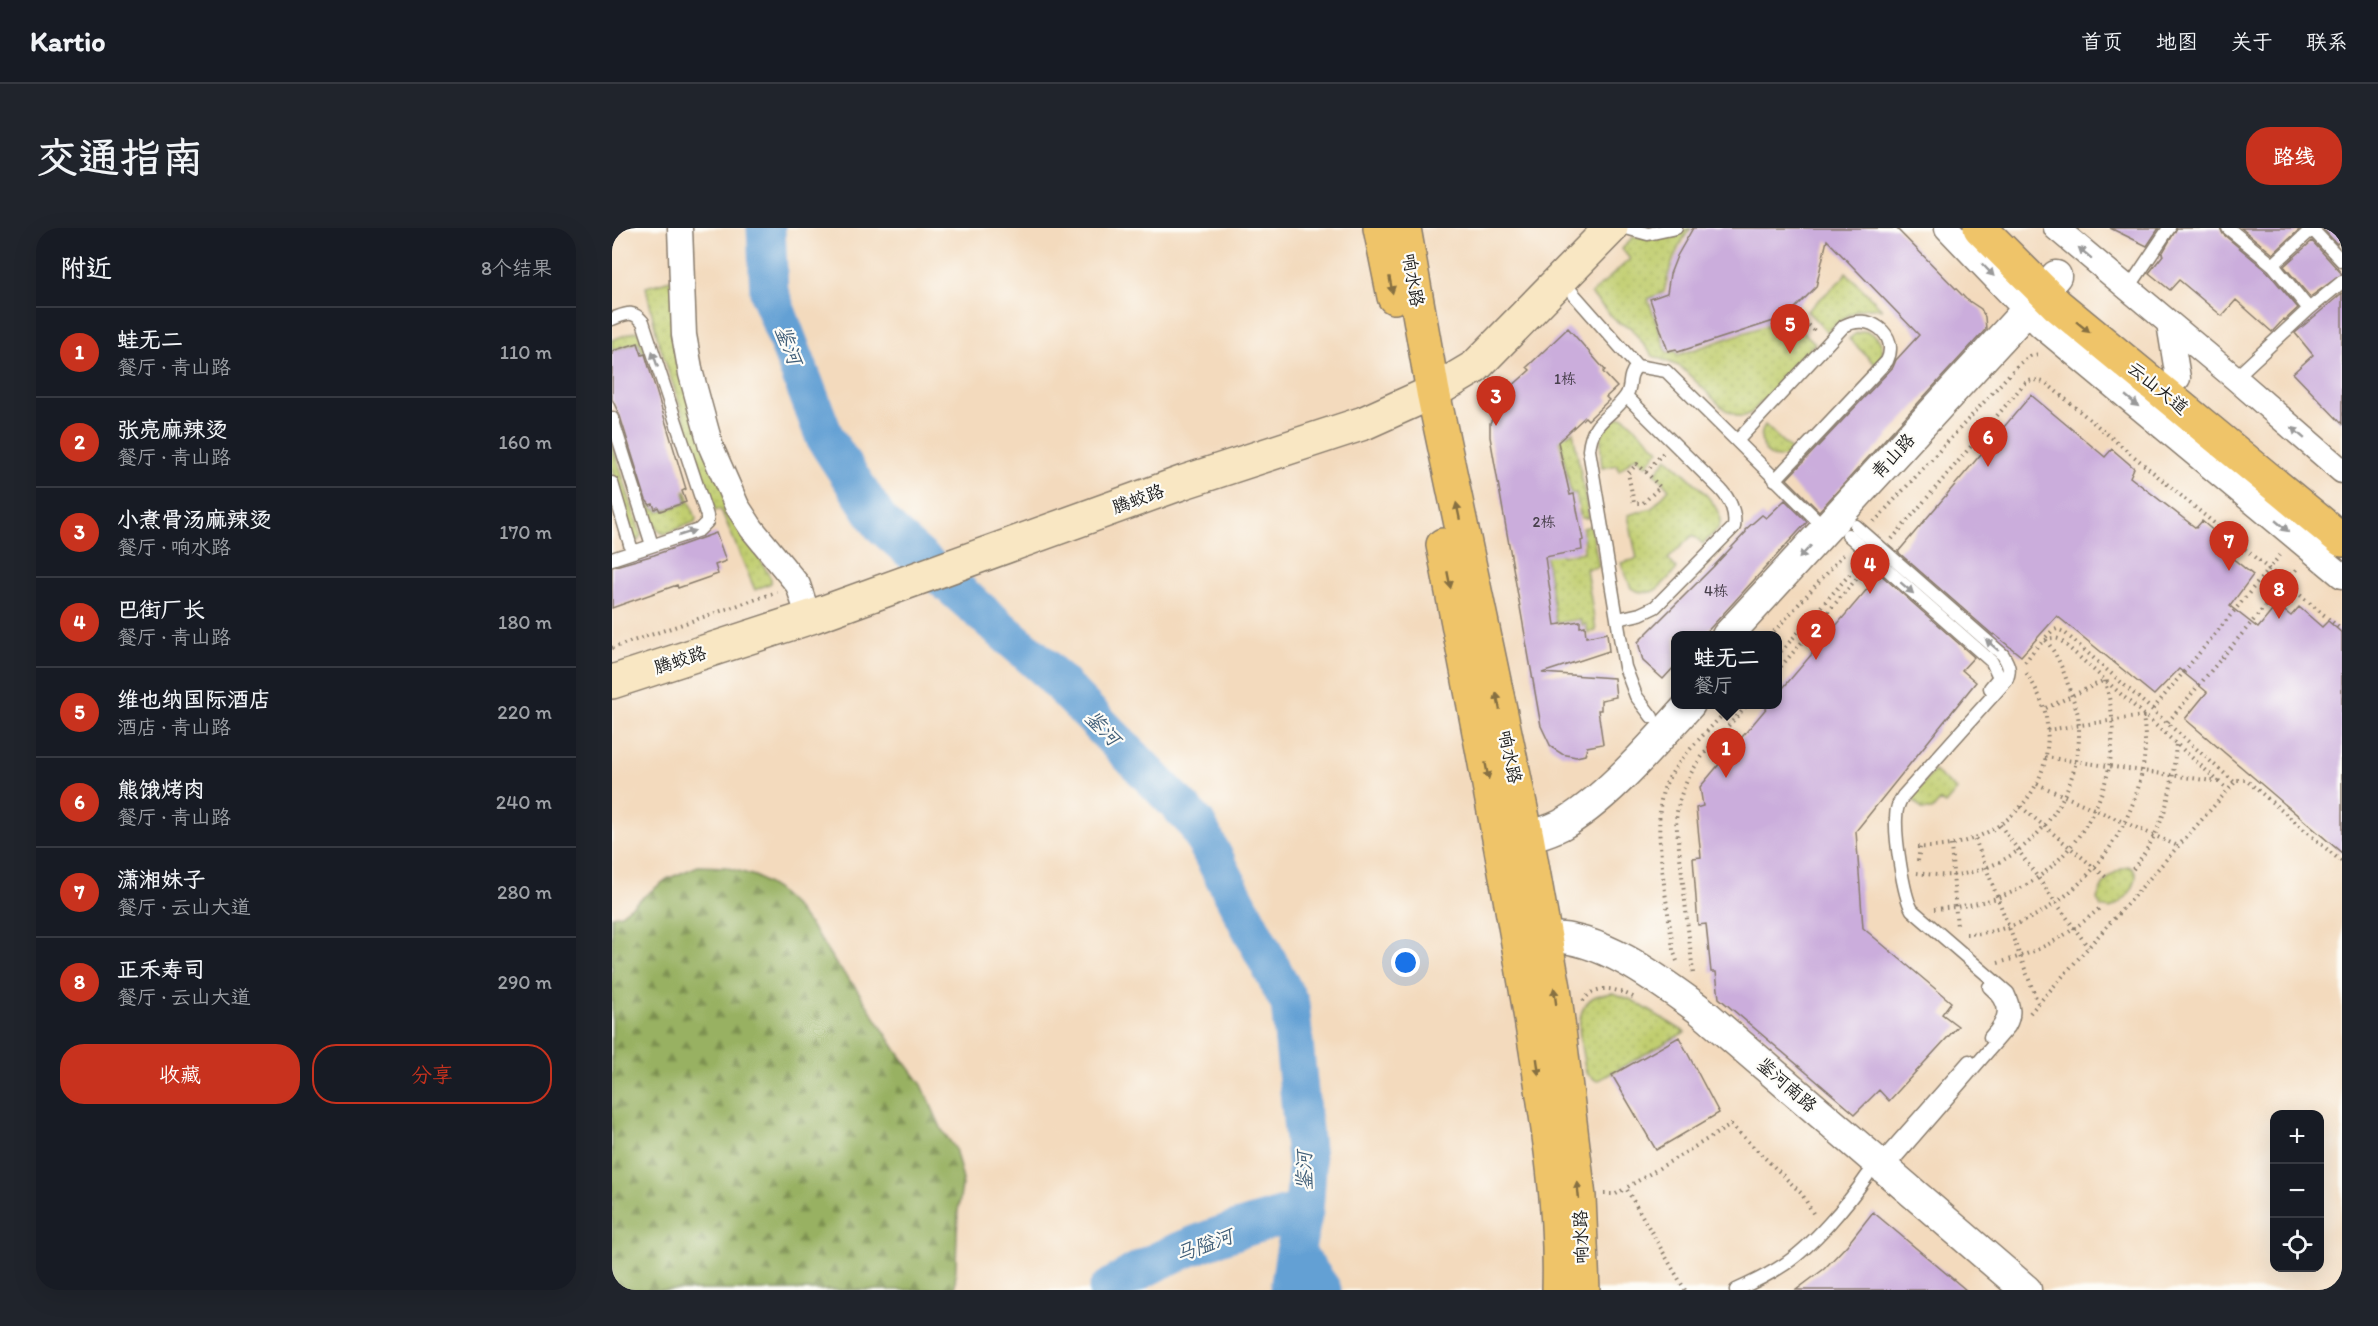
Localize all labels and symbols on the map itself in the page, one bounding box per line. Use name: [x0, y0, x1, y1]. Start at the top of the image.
one-way arrow: [2078, 247, 2093, 260]
street label: 响水路: [1397, 252, 1429, 308]
one-way arrow: [1980, 263, 1994, 277]
one-way arrow: [1387, 276, 1396, 295]
pin: 5: [1770, 304, 1810, 354]
one-way arrow: [2075, 320, 2091, 333]
water label: 鉴河: [771, 322, 808, 371]
one-way arrow: [650, 350, 660, 368]
street label: 云山大道: [2123, 357, 2193, 419]
house number: 1栋: [1554, 370, 1576, 388]
pin: 3: [1476, 376, 1516, 426]
one-way arrow: [2124, 394, 2139, 407]
pin: 6: [1968, 418, 2008, 467]
one-way arrow: [2291, 427, 2306, 440]
street label: 青山路: [1867, 429, 1919, 483]
street label: 腾蛟路: [1109, 479, 1167, 519]
one-way arrow: [1453, 501, 1462, 520]
house number: 2栋: [1533, 513, 1555, 531]
one-way arrow: [2274, 519, 2290, 532]
pin: 7: [2210, 522, 2248, 571]
one-way arrow: [678, 528, 696, 538]
one-way arrow: [1798, 544, 1812, 559]
pin: 4: [1850, 544, 1890, 594]
one-way arrow: [1445, 570, 1454, 589]
pin: 8: [2260, 570, 2298, 619]
one-way arrow: [1899, 581, 1914, 594]
house number: 4栋: [1704, 582, 1728, 600]
pin: 2: [1796, 610, 1836, 660]
one-way arrow: [1985, 639, 2000, 652]
street label: 腾蛟路: [651, 641, 709, 679]
one-way arrow: [1493, 692, 1503, 711]
water label: 鉴河: [1080, 705, 1128, 753]
street label: 响水路: [1494, 728, 1526, 786]
pin: 1: [1706, 728, 1746, 778]
one-way arrow: [1483, 762, 1492, 781]
your location: [1391, 948, 1420, 977]
one-way arrow: [1550, 986, 1560, 1005]
street label: 鉴河南路: [1753, 1053, 1821, 1117]
one-way arrow: [1534, 1057, 1543, 1076]
water label: 鉴河: [1292, 1148, 1316, 1191]
one-way arrow: [1573, 1180, 1583, 1199]
street label: 响水路: [1569, 1210, 1593, 1264]
water label: 马隘河: [1172, 1222, 1239, 1267]

